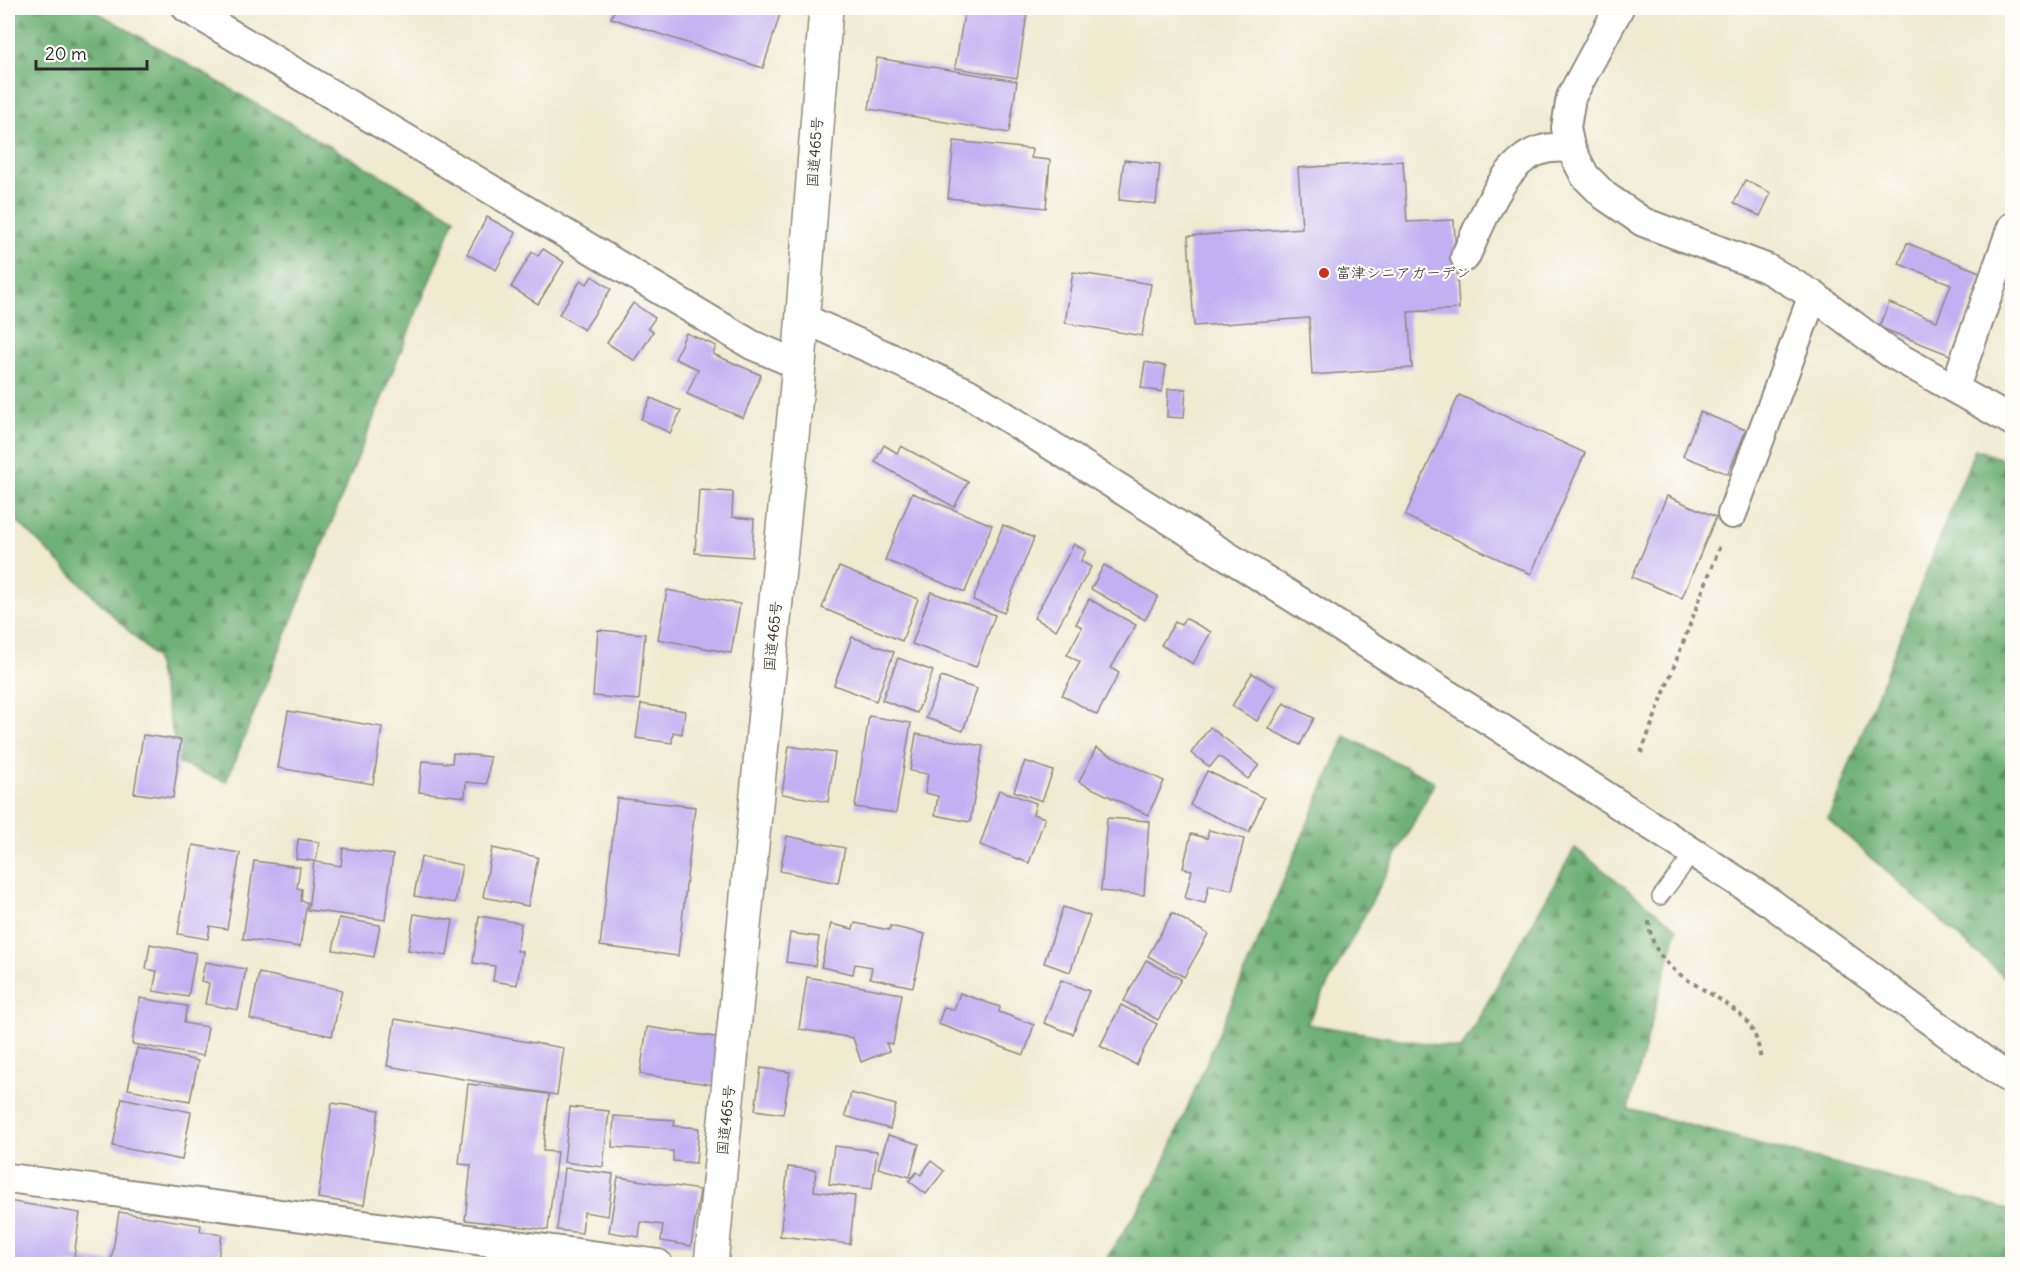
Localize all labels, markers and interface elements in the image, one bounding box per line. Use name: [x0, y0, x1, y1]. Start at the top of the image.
scale bar: [36, 33, 147, 71]
text: 20 m: [45, 42, 87, 65]
street label: 国道465号: [803, 116, 826, 188]
place label: 富津シニアガーデン: [1336, 263, 1471, 282]
marker: 富津シニアガーデン: [1317, 266, 1331, 280]
street label: 国道465号: [759, 600, 786, 672]
street label: 国道465号: [712, 1084, 739, 1156]

